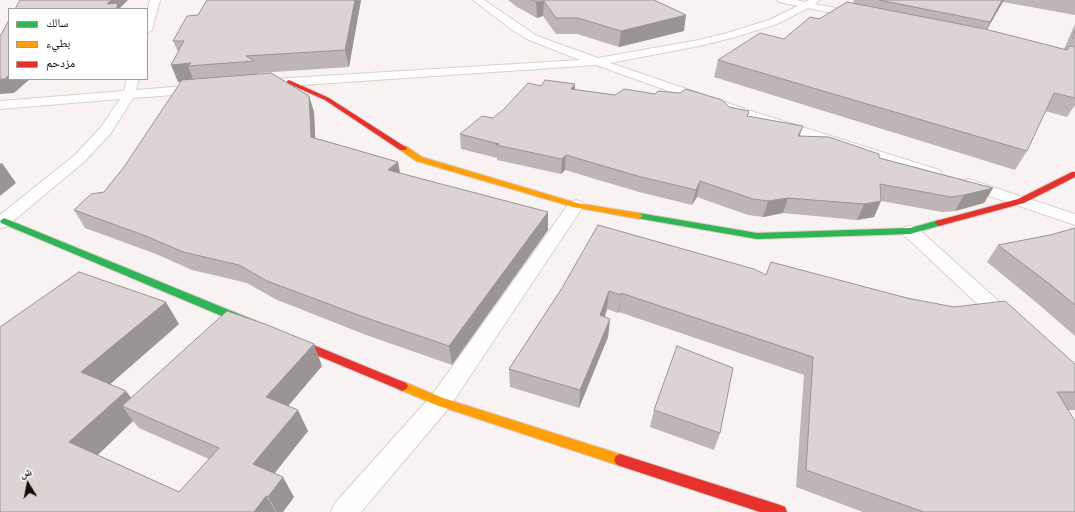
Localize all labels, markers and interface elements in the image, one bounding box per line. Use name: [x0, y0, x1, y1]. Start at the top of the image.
legend: [8, 8, 148, 80]
text: سالك: [46, 15, 68, 31]
text: بطيء: [46, 35, 70, 51]
text: مزدحم: [46, 55, 75, 71]
north arrow: [8, 464, 48, 504]
text: ش: [19, 464, 33, 480]

